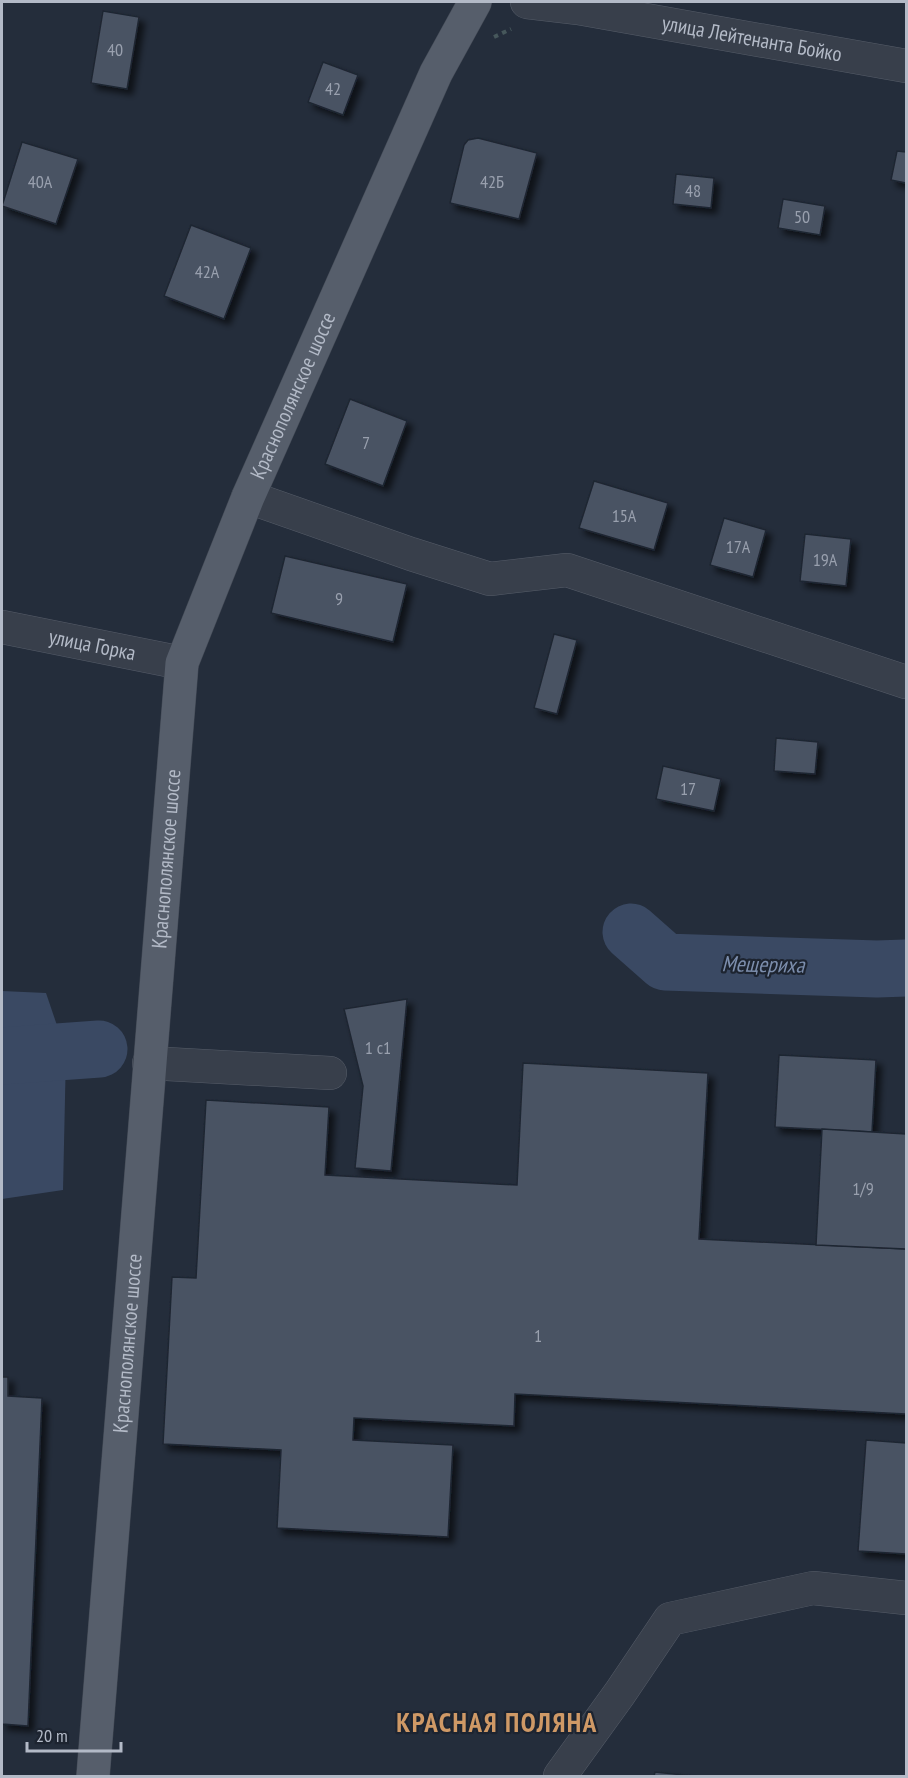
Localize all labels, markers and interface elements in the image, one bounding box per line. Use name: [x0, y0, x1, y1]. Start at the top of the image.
street label: улица Лейтенанта Бойко: [660, 9, 844, 67]
house number: 40: [107, 38, 123, 61]
house number: 42: [325, 77, 341, 100]
house number: 40А: [28, 170, 53, 193]
house number: 42Б: [480, 170, 504, 193]
house number: 48: [685, 179, 701, 202]
house number: 50: [794, 205, 810, 228]
house number: 42А: [195, 260, 220, 283]
street label: Краснополянское шоссе: [244, 308, 341, 483]
house number: 7: [362, 431, 370, 454]
house number: 15А: [612, 504, 637, 527]
house number: 17А: [726, 535, 751, 558]
house number: 19А: [813, 548, 838, 571]
house number: 9: [335, 587, 343, 610]
street label: улица Горка: [47, 623, 138, 666]
street label: Краснополянское шоссе: [145, 768, 186, 950]
house number: 17: [680, 777, 696, 800]
water label: Мещериха: [721, 949, 806, 979]
house number: 1 с1: [365, 1036, 391, 1059]
house number: 1/9: [852, 1177, 874, 1200]
street label: Краснополянское шоссе: [106, 1253, 148, 1434]
house number: 1: [534, 1324, 542, 1347]
district label: КРАСНАЯ ПОЛЯНА: [396, 1705, 598, 1739]
scale bar: [27, 1715, 122, 1753]
text: 20 m: [36, 1724, 68, 1747]

